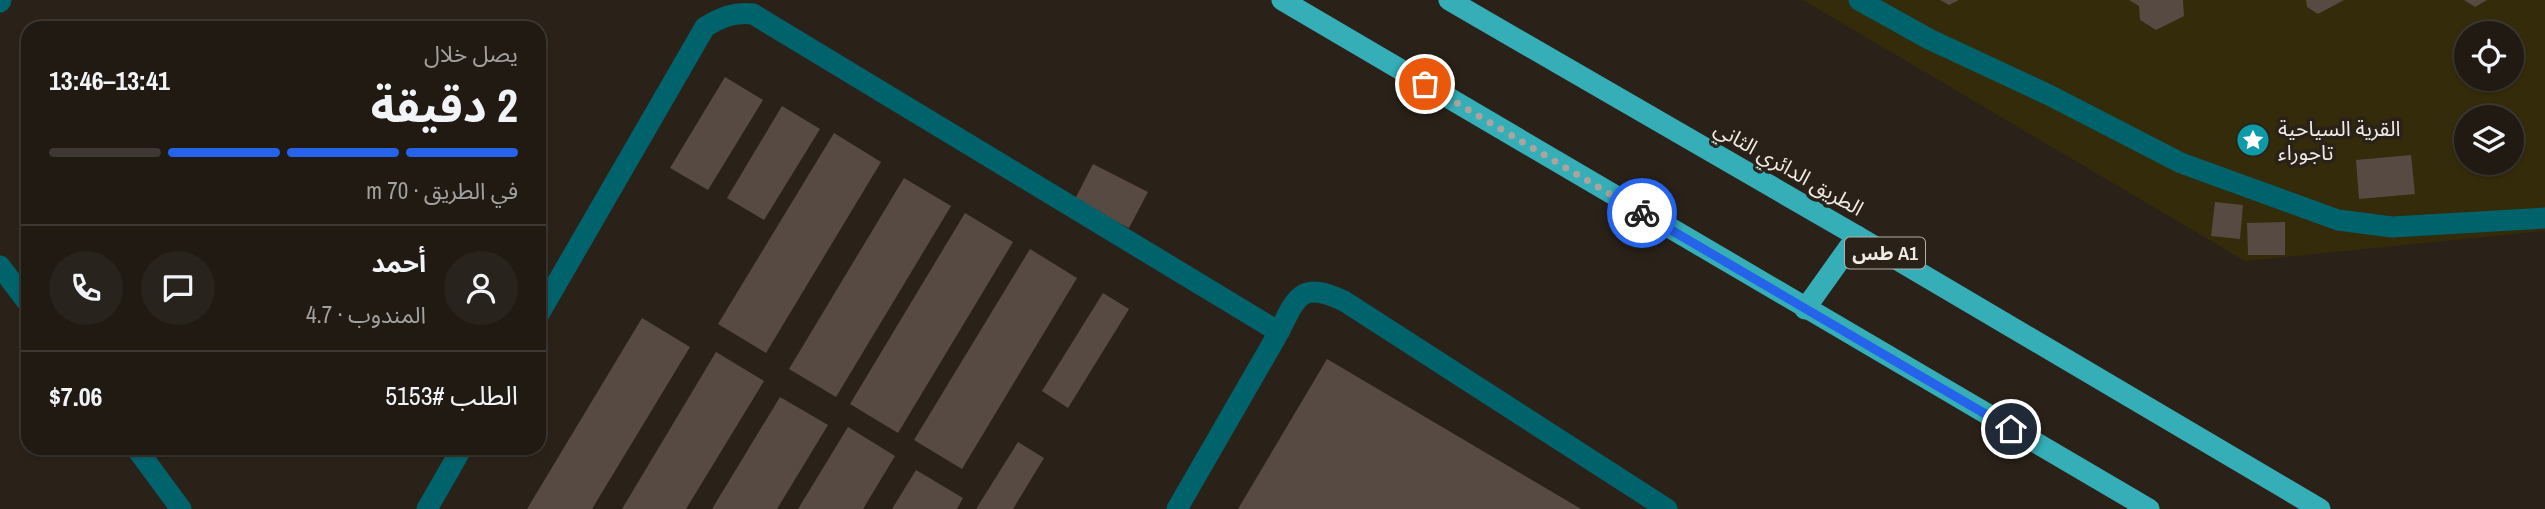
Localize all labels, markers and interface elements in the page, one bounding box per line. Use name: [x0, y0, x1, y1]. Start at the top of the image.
map controls: [2454, 21, 2524, 175]
button: locate: [2454, 21, 2524, 91]
text: يصل خلال: [424, 38, 518, 69]
pin: [1395, 54, 1455, 114]
text: 13:41–13:46: [49, 63, 170, 98]
icon: bag: [1406, 65, 1444, 103]
text: 2 دقيقة: [371, 74, 518, 136]
button: layers: [2454, 105, 2524, 175]
street label: الطريق الدائري الثاني: [1708, 113, 1869, 224]
place label: القرية السياحية تاجوراء: [2278, 114, 2400, 167]
place icon: القرية السياحية تاجوراء: [2234, 121, 2272, 159]
text: في الطريق · 70 m: [366, 175, 518, 206]
courier: [1607, 178, 1677, 248]
icon: bike: [1623, 194, 1661, 232]
road number: طس A1: [1845, 238, 1925, 268]
text: أحمد: [372, 245, 426, 280]
button: phone: [49, 251, 123, 325]
button: chat: [141, 251, 215, 325]
button: person: [444, 251, 518, 325]
text: المندوب · 4.7: [306, 299, 426, 330]
text: الطلب #5153: [385, 378, 518, 413]
text: $7.06: [49, 379, 102, 414]
pin: [1981, 399, 2041, 459]
icon: home: [1992, 410, 2030, 448]

